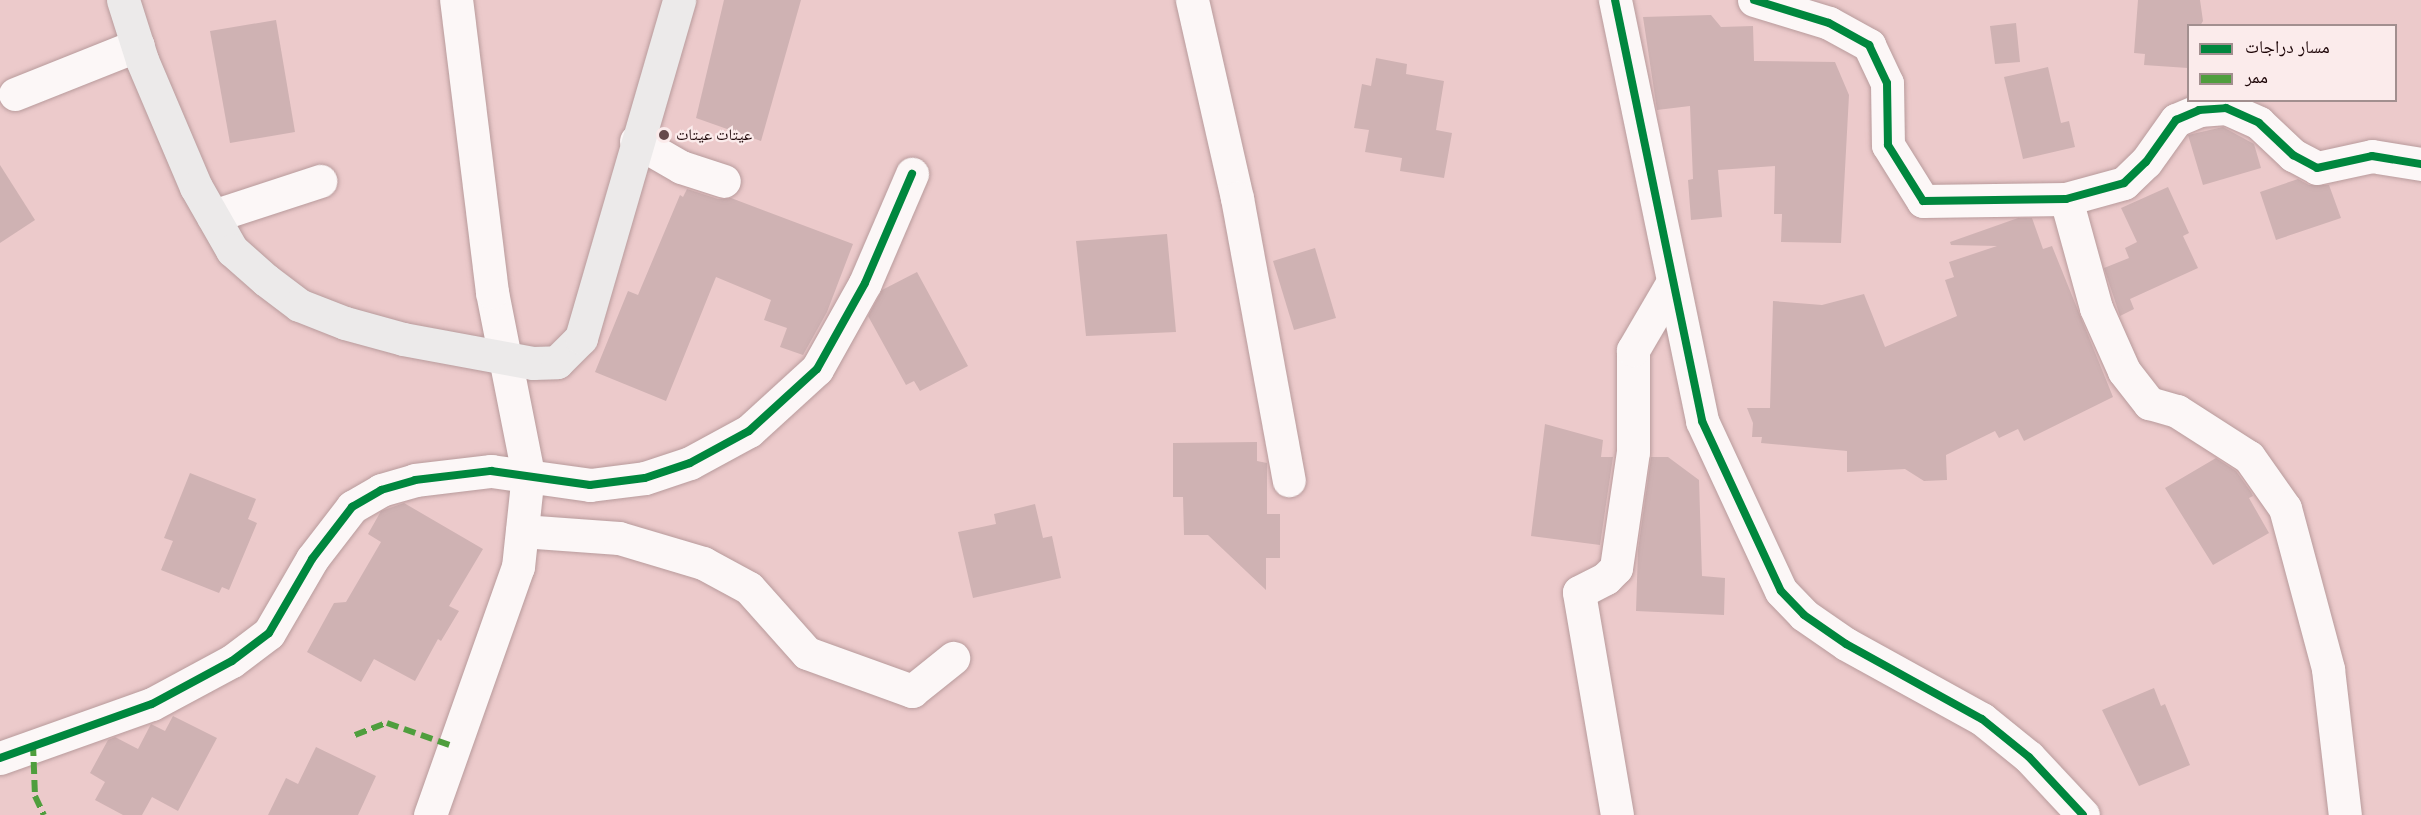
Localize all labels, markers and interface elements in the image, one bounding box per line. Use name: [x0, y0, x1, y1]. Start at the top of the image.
legend: [2187, 24, 2397, 102]
text: مسار دراجات: [2245, 36, 2330, 57]
text: ممر: [2245, 66, 2268, 87]
place label: عيتات عيتات: [676, 125, 752, 145]
marker: عيتات عيتات: [657, 128, 671, 142]

